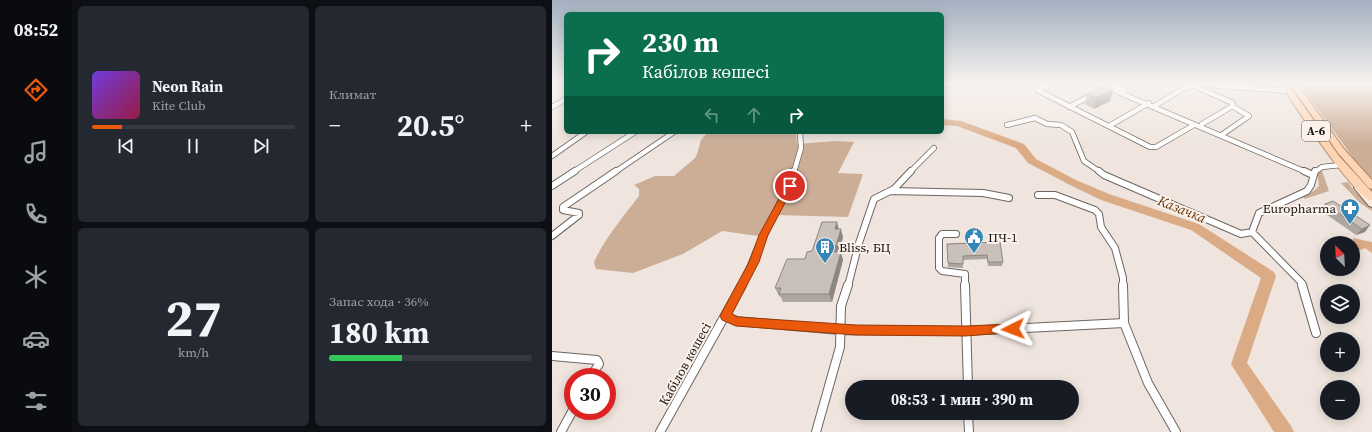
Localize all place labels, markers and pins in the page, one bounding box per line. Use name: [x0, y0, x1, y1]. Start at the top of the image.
pin: [773, 169, 807, 203]
pharmacy icon: Europharma: [1339, 197, 1361, 225]
place label: Europharma: [1263, 200, 1336, 217]
public building icon: ПЧ-1: [963, 226, 985, 254]
place label: ПЧ-1: [988, 229, 1018, 246]
building icon: Bliss, БЦ: [814, 236, 836, 264]
place label: Bliss, БЦ: [839, 239, 890, 256]

